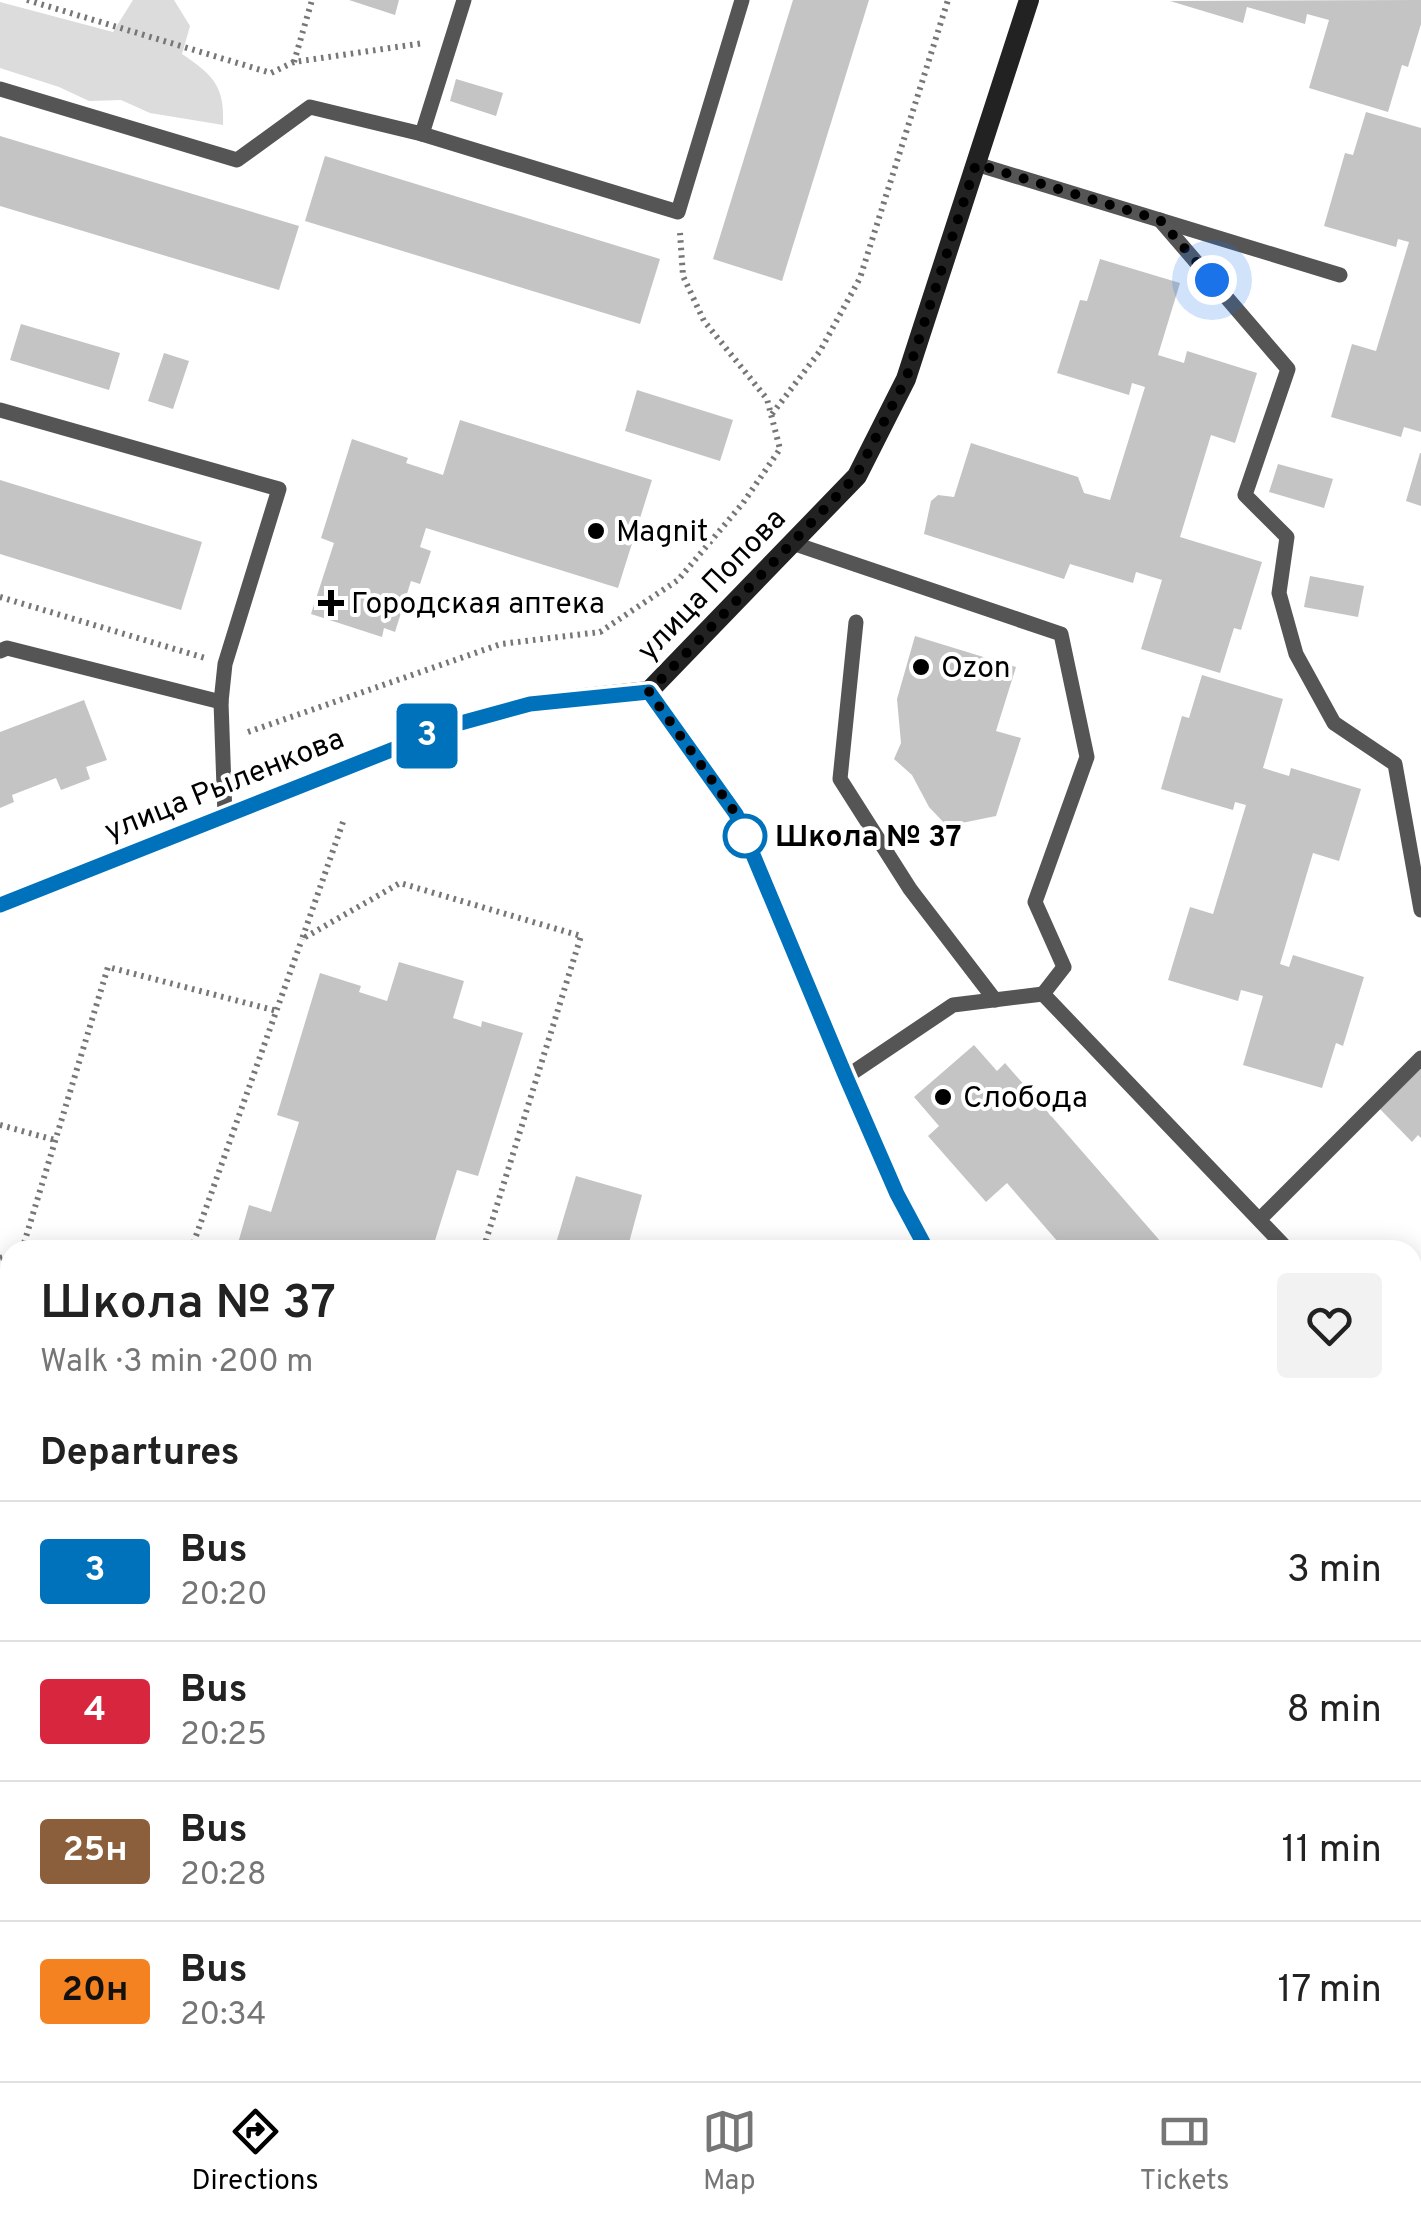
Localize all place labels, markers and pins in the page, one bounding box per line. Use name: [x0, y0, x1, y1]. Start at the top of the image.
place label: Magnit: [616, 515, 708, 552]
marker: Magnit: [585, 520, 607, 542]
place label: Городская аптека: [351, 587, 605, 624]
marker: Городская аптека: [320, 592, 342, 614]
place label: Ozon: [941, 651, 1011, 688]
marker: Ozon: [910, 656, 932, 678]
marker: Школа № 37: [724, 815, 766, 857]
place label: Школа № 37: [775, 820, 962, 857]
place label: Слобода: [963, 1081, 1088, 1118]
marker: Слобода: [932, 1086, 954, 1108]

